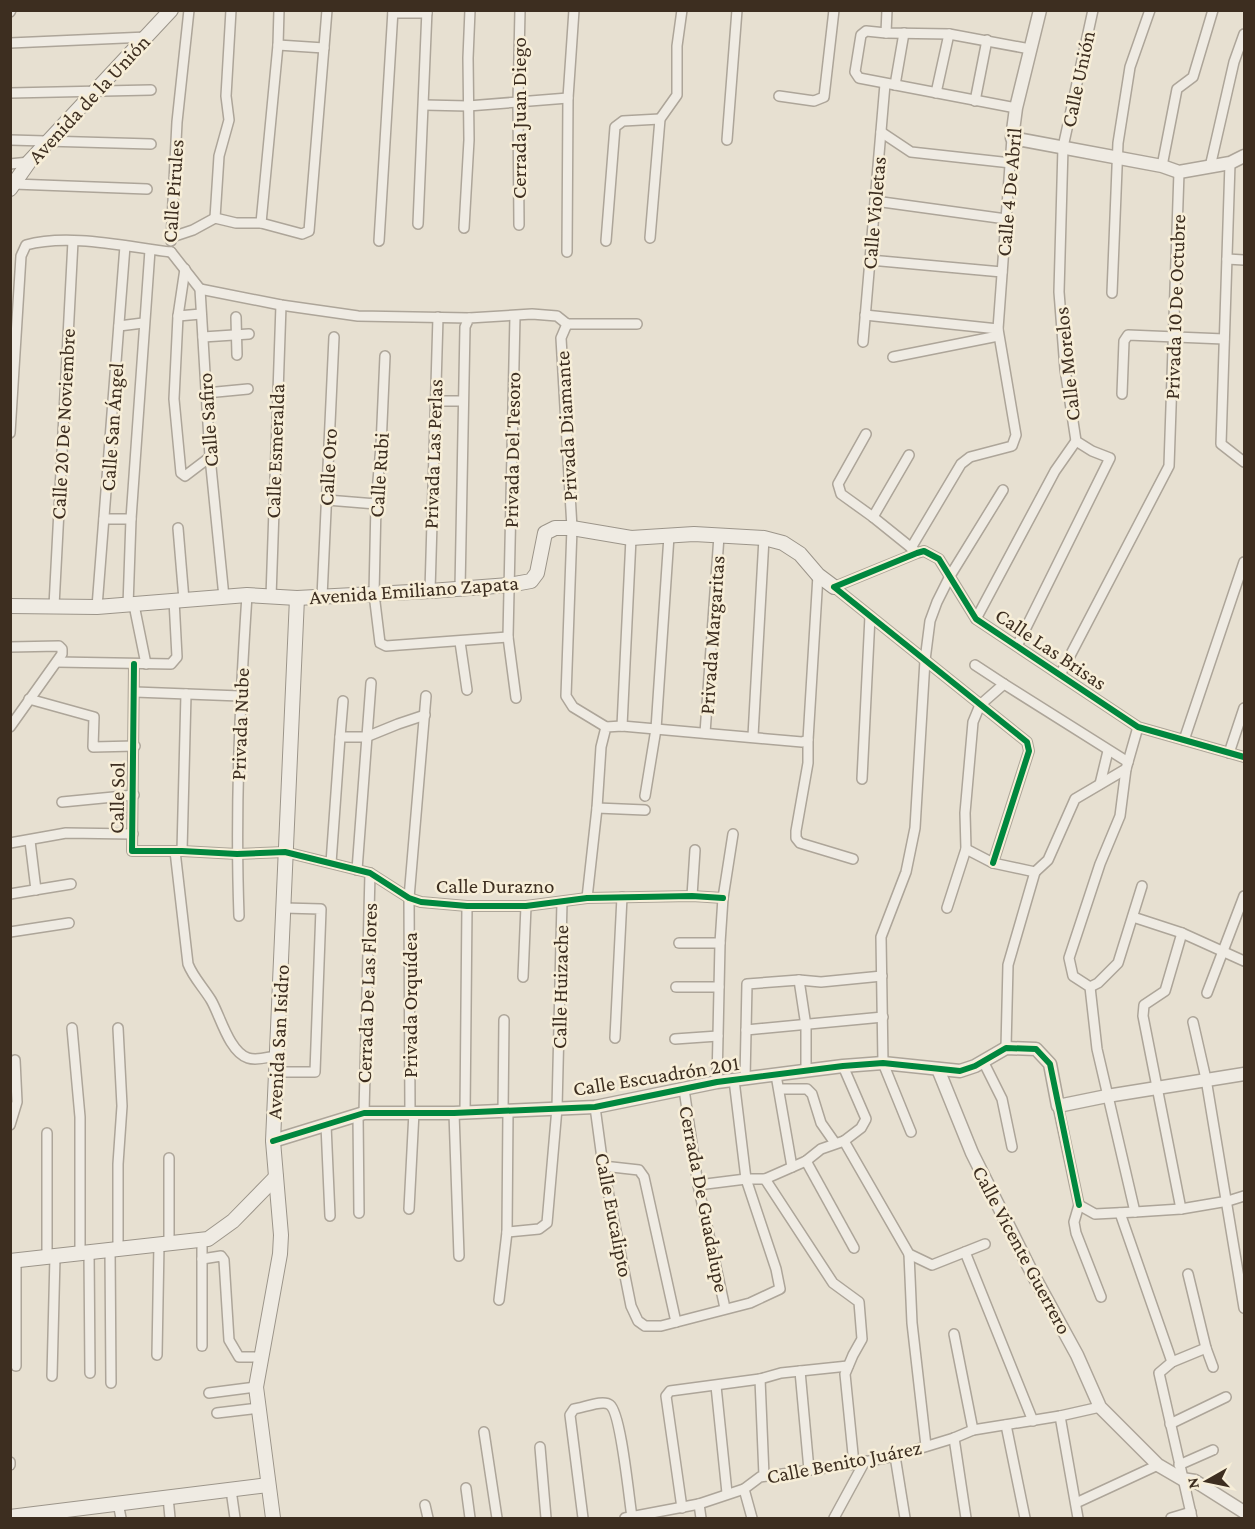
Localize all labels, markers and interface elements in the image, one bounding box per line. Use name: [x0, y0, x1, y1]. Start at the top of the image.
street label: Calle Unión: [1056, 28, 1100, 130]
street label: Avenida de la Unión: [23, 30, 155, 168]
street label: Cerrada Juan Diego: [507, 37, 531, 199]
street label: Calle 4 De Abril: [991, 127, 1027, 257]
street label: Calle Pirules: [157, 138, 189, 244]
street label: Calle Violetas: [857, 156, 891, 270]
street label: Privada 10 De Octubre: [1160, 214, 1190, 400]
street label: Calle Morelos: [1049, 306, 1085, 422]
street label: Calle 20 De Noviembre: [46, 328, 80, 520]
street label: Privada Diamante: [550, 350, 582, 502]
street label: Calle San Ángel: [96, 362, 128, 492]
street label: Calle Safiro: [193, 372, 223, 468]
street label: Privada Del Tesoro: [499, 372, 525, 528]
street label: Privada Las Perlas: [418, 379, 448, 529]
street label: Calle Esmeralda: [261, 383, 289, 519]
street label: Calle Oro: [314, 428, 342, 506]
street label: Calle Rubi: [364, 431, 394, 518]
street label: Privada Margaritas: [694, 555, 730, 715]
street label: Avenida Emiliano Zapata: [309, 571, 520, 609]
street label: Calle Las Brisas: [991, 603, 1111, 695]
street label: Privada Nube: [226, 667, 254, 781]
street label: Calle Sol: [104, 762, 130, 834]
street label: Calle Durazno: [436, 874, 554, 898]
street label: Cerrada De Las Flores: [352, 902, 382, 1084]
street label: Calle Huizache: [547, 925, 573, 1049]
street label: Privada Orquídea: [398, 932, 422, 1078]
street label: Avenida San Isidro: [262, 964, 294, 1120]
street label: Calle Escuadrón 201: [571, 1051, 741, 1101]
street label: Cerrada De Guadalupe: [674, 1104, 734, 1294]
street label: Calle Eucalipto: [590, 1151, 638, 1279]
street label: Calle Vicente Guerrero: [967, 1162, 1077, 1338]
street label: Calle Benito Juárez: [765, 1435, 924, 1489]
north arrow: [1177, 1451, 1237, 1511]
text: N: [1183, 1476, 1202, 1490]

